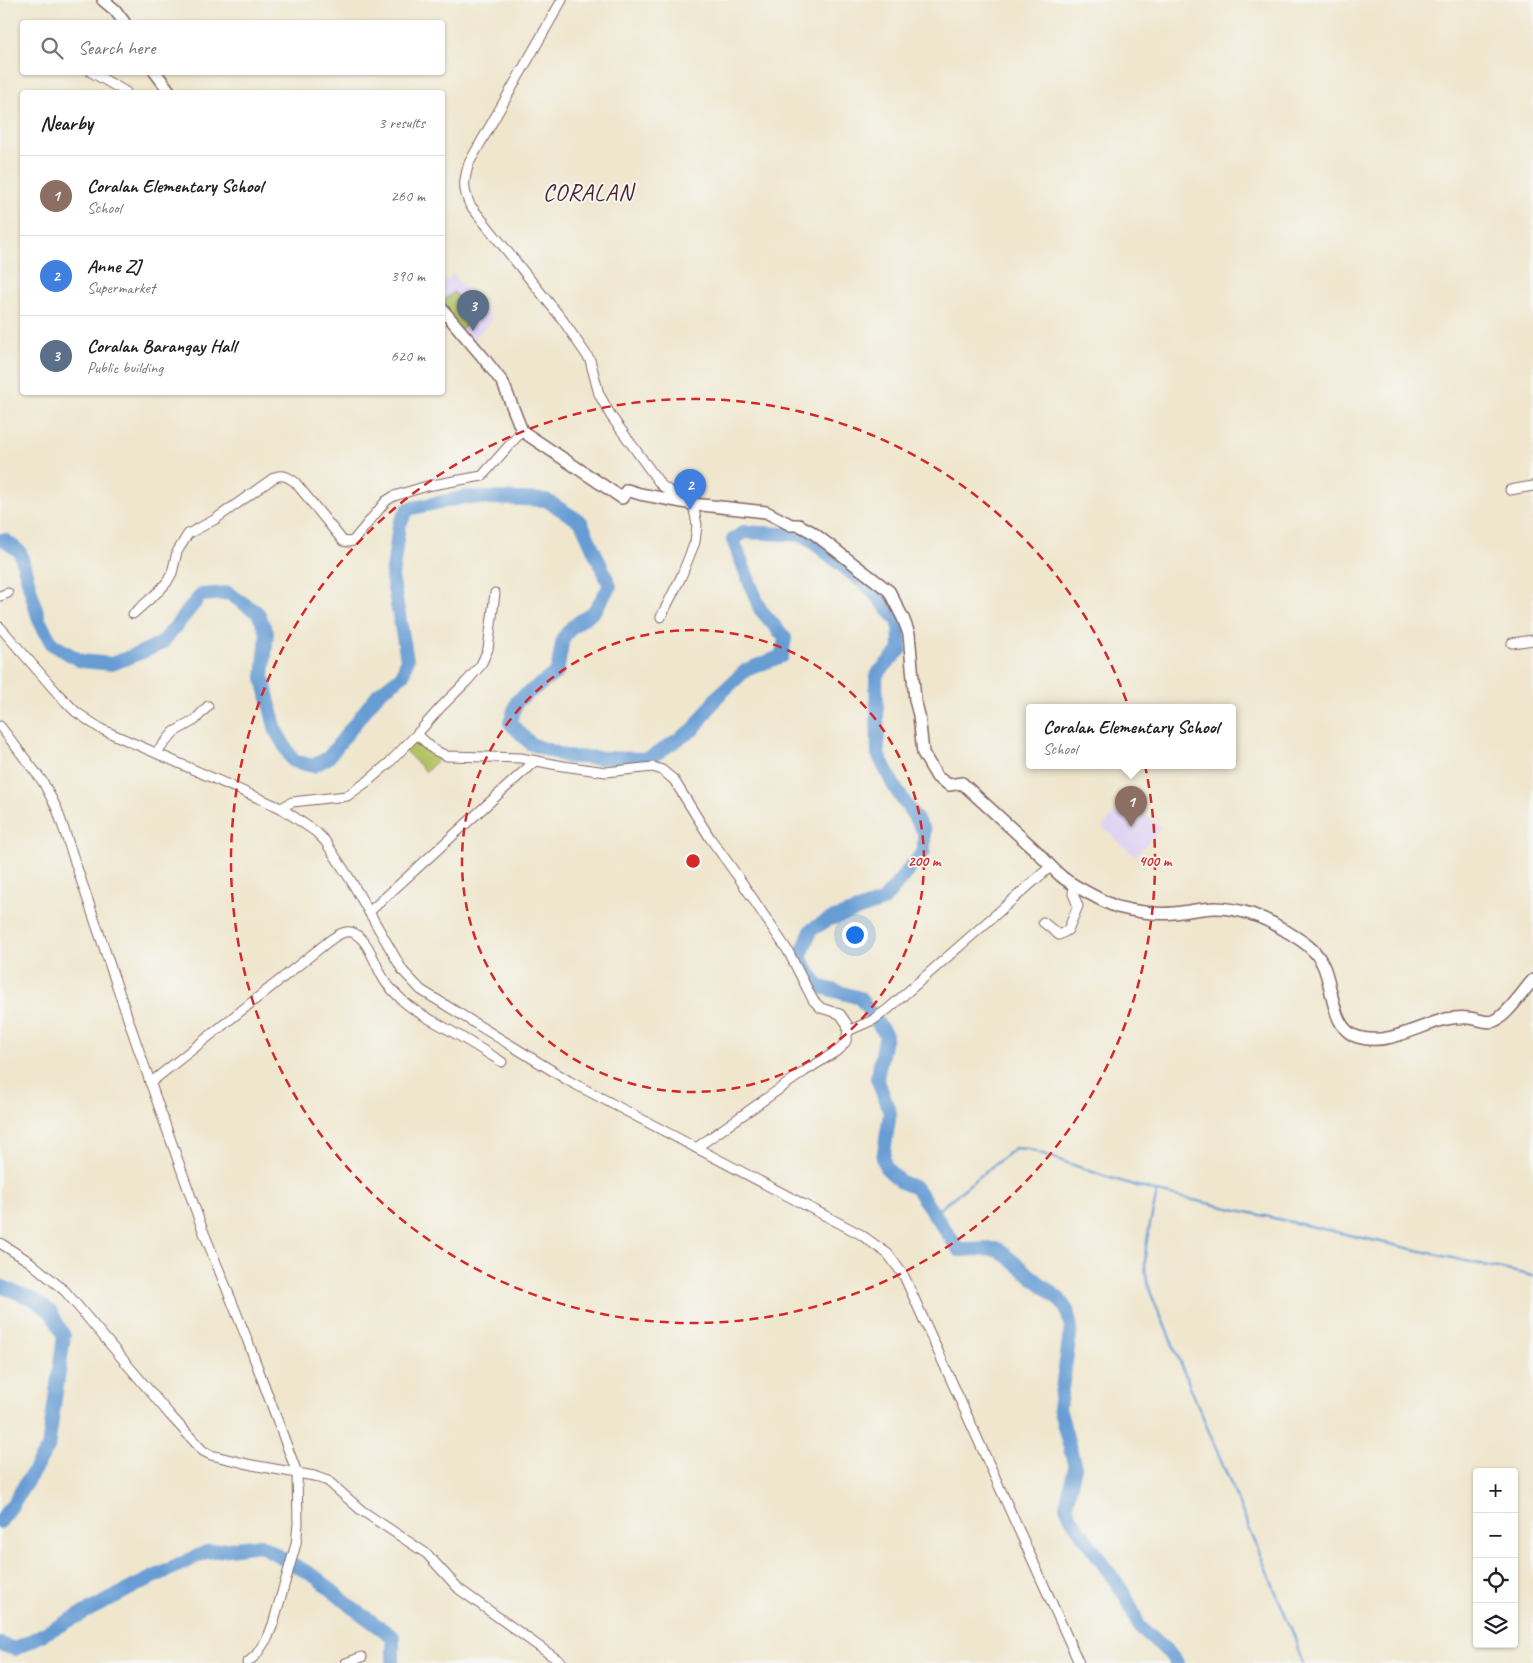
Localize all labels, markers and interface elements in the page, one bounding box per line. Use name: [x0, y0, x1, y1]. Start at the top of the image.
search box: [20, 20, 445, 75]
icon: search: [38, 34, 66, 62]
text: Search here: [78, 36, 155, 60]
text: Nearby: [40, 110, 93, 136]
text: 3 results: [378, 113, 425, 133]
text: Coralan Elementary School: [87, 174, 263, 198]
district label: CORALAN: [543, 177, 636, 207]
text: 1: [52, 186, 60, 206]
text: 260 m: [391, 186, 425, 206]
text: School: [87, 198, 121, 218]
text: Anne ZJ: [87, 254, 141, 278]
text: 2: [52, 266, 60, 286]
text: 390 m: [391, 266, 425, 286]
text: Supermarket: [87, 278, 155, 298]
pin: 3: [457, 290, 489, 331]
text: Coralan Barangay Hall: [87, 334, 236, 358]
text: 3: [52, 346, 60, 366]
text: 620 m: [391, 346, 425, 366]
text: Public building: [87, 358, 163, 378]
pin: 2: [674, 469, 706, 510]
popup: [1026, 704, 1236, 769]
text: Coralan Elementary School: [1043, 715, 1219, 739]
text: School: [1043, 739, 1077, 759]
pin: 1: [1115, 786, 1147, 827]
centre of rings: [684, 852, 702, 870]
text: 200 m: [908, 852, 942, 871]
text: 400 m: [1139, 852, 1173, 871]
your location: [842, 922, 868, 948]
map controls: [1473, 1468, 1518, 1648]
button: +: [1473, 1468, 1518, 1513]
button: −: [1473, 1513, 1518, 1558]
button: locate: [1473, 1558, 1518, 1603]
button: layers: [1473, 1603, 1518, 1648]

